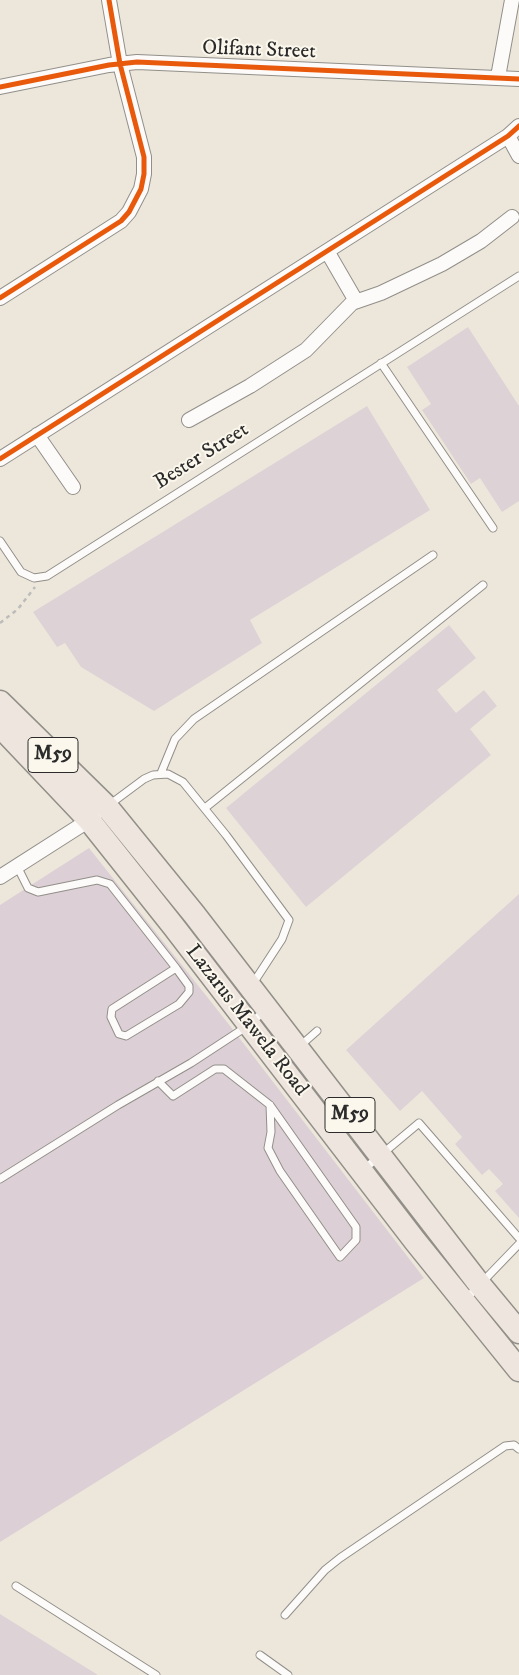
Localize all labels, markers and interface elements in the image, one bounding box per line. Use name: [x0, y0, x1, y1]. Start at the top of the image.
street label: Olifant Street: [202, 36, 316, 66]
street label: Bester Street: [150, 418, 254, 496]
road number: M59: [28, 738, 78, 772]
street label: Lazarus Mawela Road: [179, 940, 313, 1102]
road number: M59: [325, 1098, 375, 1132]

